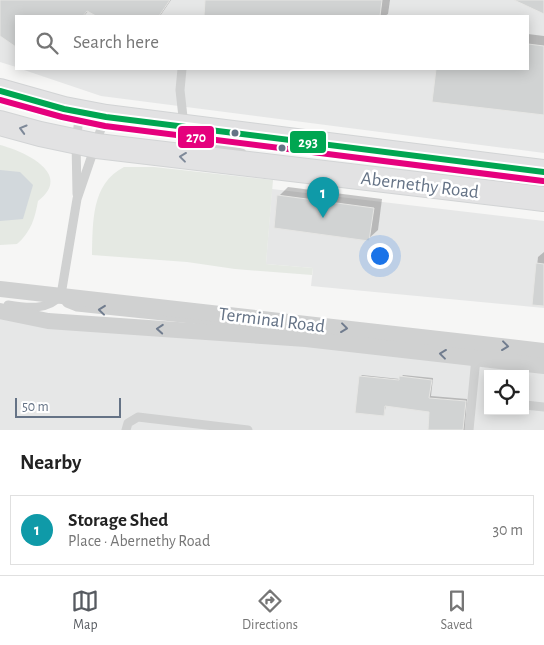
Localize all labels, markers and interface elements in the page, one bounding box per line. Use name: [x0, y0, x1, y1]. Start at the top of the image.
search box: [15, 15, 529, 70]
icon: search: [33, 29, 61, 57]
text: Search here: [73, 33, 159, 52]
one-way arrow: [20, 125, 28, 135]
line badge: 270: [177, 125, 215, 149]
unlabelled marker: [230, 128, 240, 138]
line badge: 293: [289, 130, 327, 154]
text: 270: [186, 131, 206, 145]
text: 293: [298, 136, 318, 150]
unlabelled marker: [277, 143, 287, 153]
one-way arrow: [178, 152, 186, 163]
street label: Abernethy Road: [360, 169, 480, 202]
pin: 1: [307, 177, 339, 218]
your location: [367, 243, 393, 269]
one-way arrow: [98, 304, 106, 315]
street label: Terminal Road: [218, 305, 326, 336]
one-way arrow: [340, 322, 348, 333]
one-way arrow: [155, 323, 163, 334]
one-way arrow: [502, 340, 510, 351]
one-way arrow: [439, 349, 447, 360]
map controls: [484, 370, 529, 415]
button: locate: [484, 370, 529, 415]
scale bar: [15, 395, 121, 418]
text: 50 m: [22, 400, 49, 414]
text: Nearby: [20, 452, 81, 473]
text: Storage Shed: [68, 511, 168, 530]
text: 1: [34, 522, 40, 538]
text: 30 m: [493, 522, 523, 538]
text: Place · Abernethy Road: [68, 533, 210, 549]
tab: Map: [71, 587, 99, 634]
tab: Directions: [242, 587, 298, 634]
tab: Saved: [441, 587, 473, 634]

